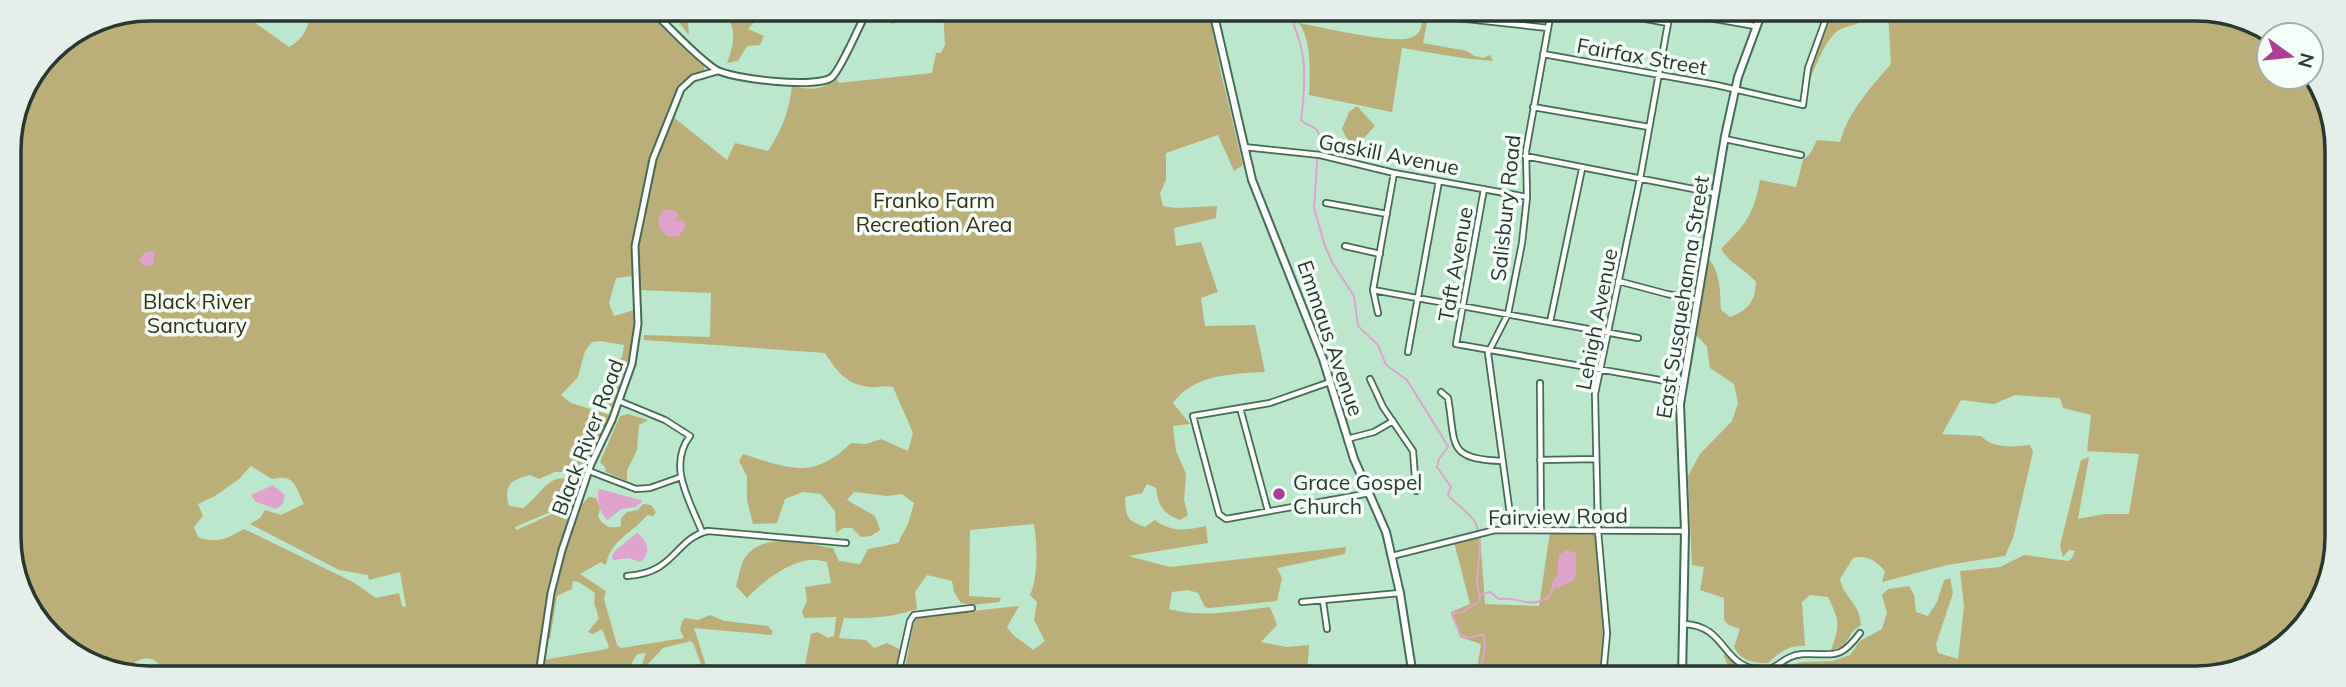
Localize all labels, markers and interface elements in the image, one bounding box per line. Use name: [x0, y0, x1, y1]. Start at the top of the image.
north arrow: [2255, 21, 2325, 91]
street label: Fairfax Street: [1575, 32, 1709, 80]
text: N: [2293, 50, 2320, 70]
street label: Gaskill Avenue: [1316, 128, 1462, 180]
street label: Salisbury Road: [1484, 133, 1526, 283]
street label: East Susquehanna Street: [1650, 174, 1714, 420]
park label: Franko Farm Recreation Area: [856, 187, 1012, 237]
street label: Taft Avenue: [1432, 204, 1478, 324]
street label: Lehigh Avenue: [1570, 246, 1622, 392]
street label: Emmaus Avenue: [1292, 257, 1370, 419]
park label: Black River Sanctuary: [143, 288, 251, 338]
street label: Black River Road: [545, 355, 629, 519]
place label: Grace Gospel Church: [1293, 469, 1422, 519]
marker: Grace Gospel Church: [1271, 486, 1287, 502]
street label: Fairview Road: [1488, 502, 1628, 530]

